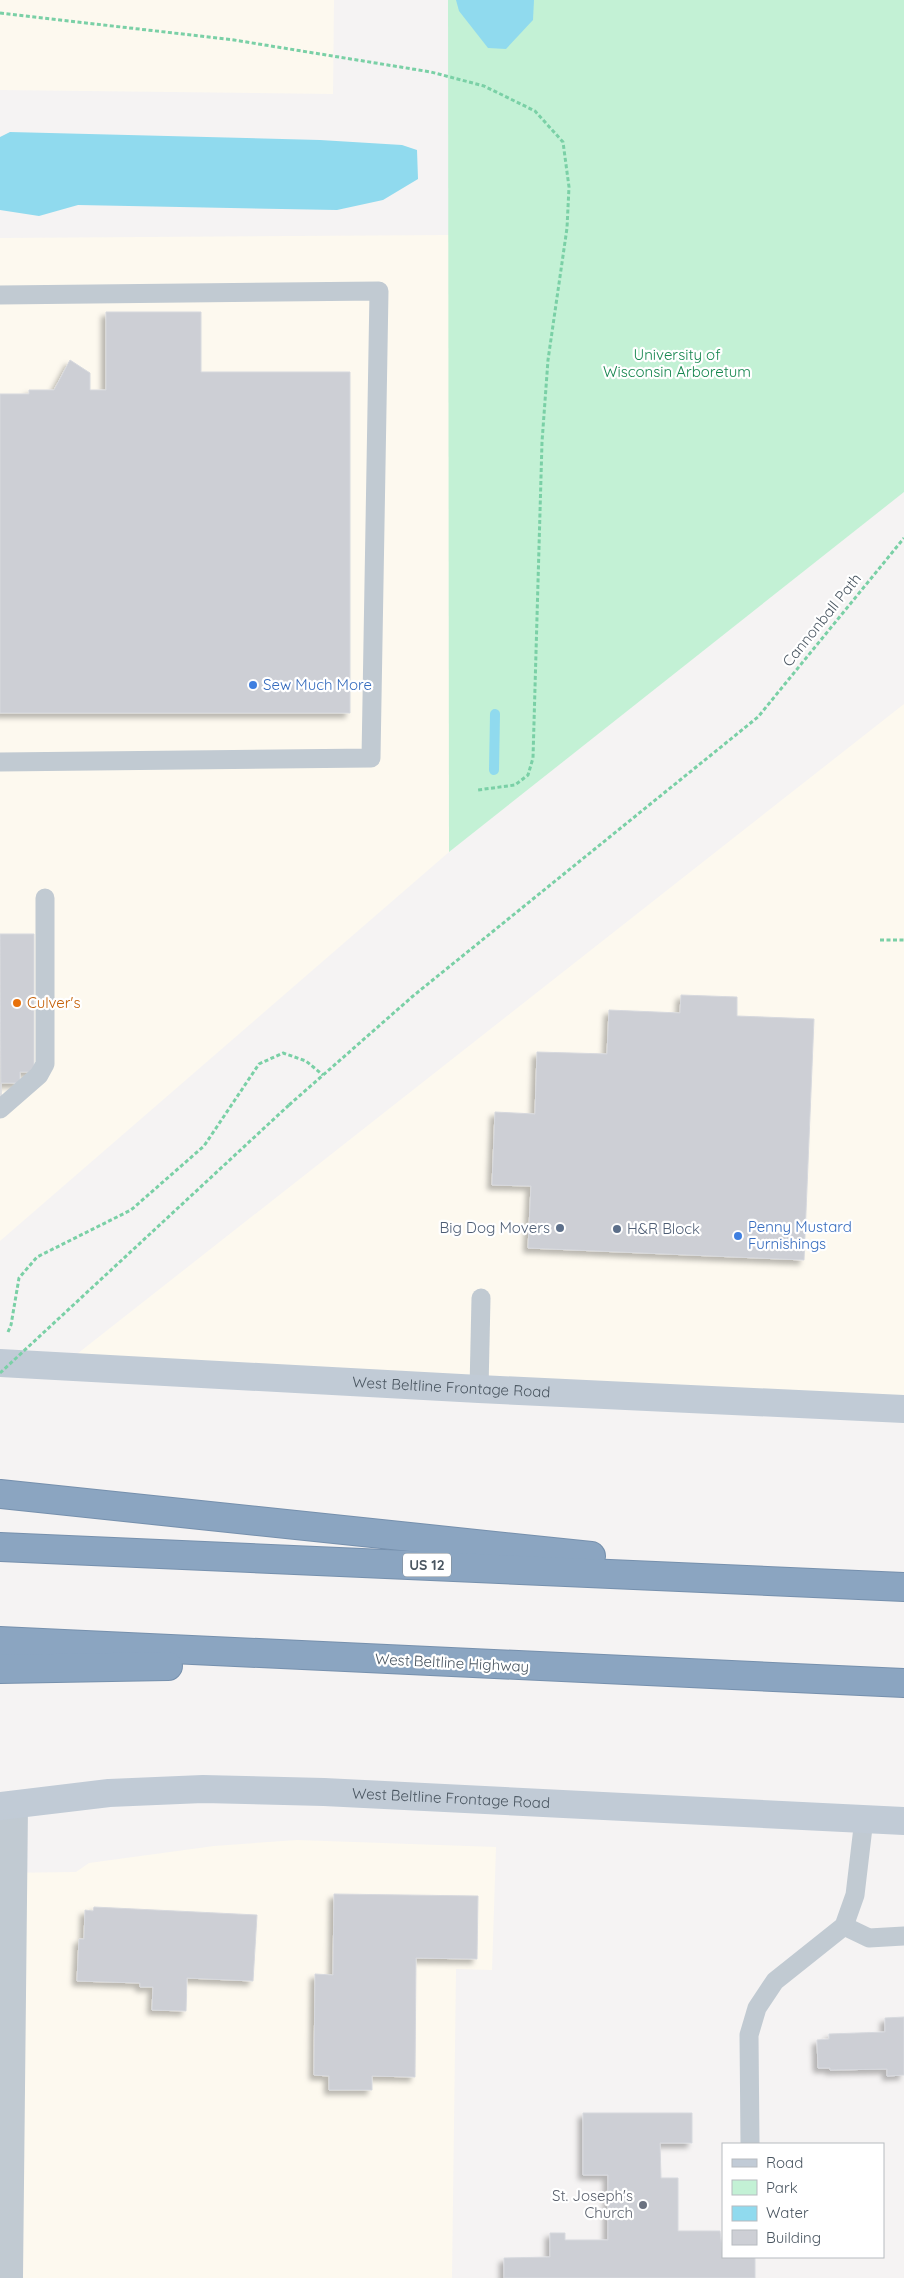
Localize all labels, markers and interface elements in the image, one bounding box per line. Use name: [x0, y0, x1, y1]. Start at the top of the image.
park label: University of Wisconsin Arboretum: [603, 345, 751, 381]
street label: Cannonball Path: [778, 569, 865, 670]
place label: Sew Much More: [263, 675, 372, 694]
marker: Sew Much More: [247, 679, 259, 691]
place label: Culver's: [27, 993, 80, 1012]
marker: Culver's: [11, 997, 23, 1009]
place label: Penny Mustard Furnishings: [748, 1217, 852, 1253]
place label: Big Dog Movers: [440, 1218, 550, 1237]
place label: H&R Block: [627, 1219, 700, 1238]
marker: Big Dog Movers: [554, 1222, 566, 1234]
marker: H&R Block: [611, 1223, 623, 1235]
marker: Penny Mustard Furnishings: [732, 1230, 744, 1242]
street label: West Beltline Frontage Road: [352, 1372, 551, 1401]
road number: US 12: [403, 1554, 451, 1576]
street label: West Beltline Highway: [374, 1649, 530, 1676]
street label: West Beltline Frontage Road: [351, 1783, 550, 1812]
legend: [722, 2143, 884, 2258]
text: Road: [766, 2153, 803, 2172]
text: Park: [766, 2178, 798, 2197]
place label: St. Joseph's Church: [552, 2186, 633, 2222]
marker: St. Joseph's Church: [637, 2199, 649, 2211]
text: Water: [766, 2203, 809, 2222]
text: Building: [766, 2228, 821, 2247]

